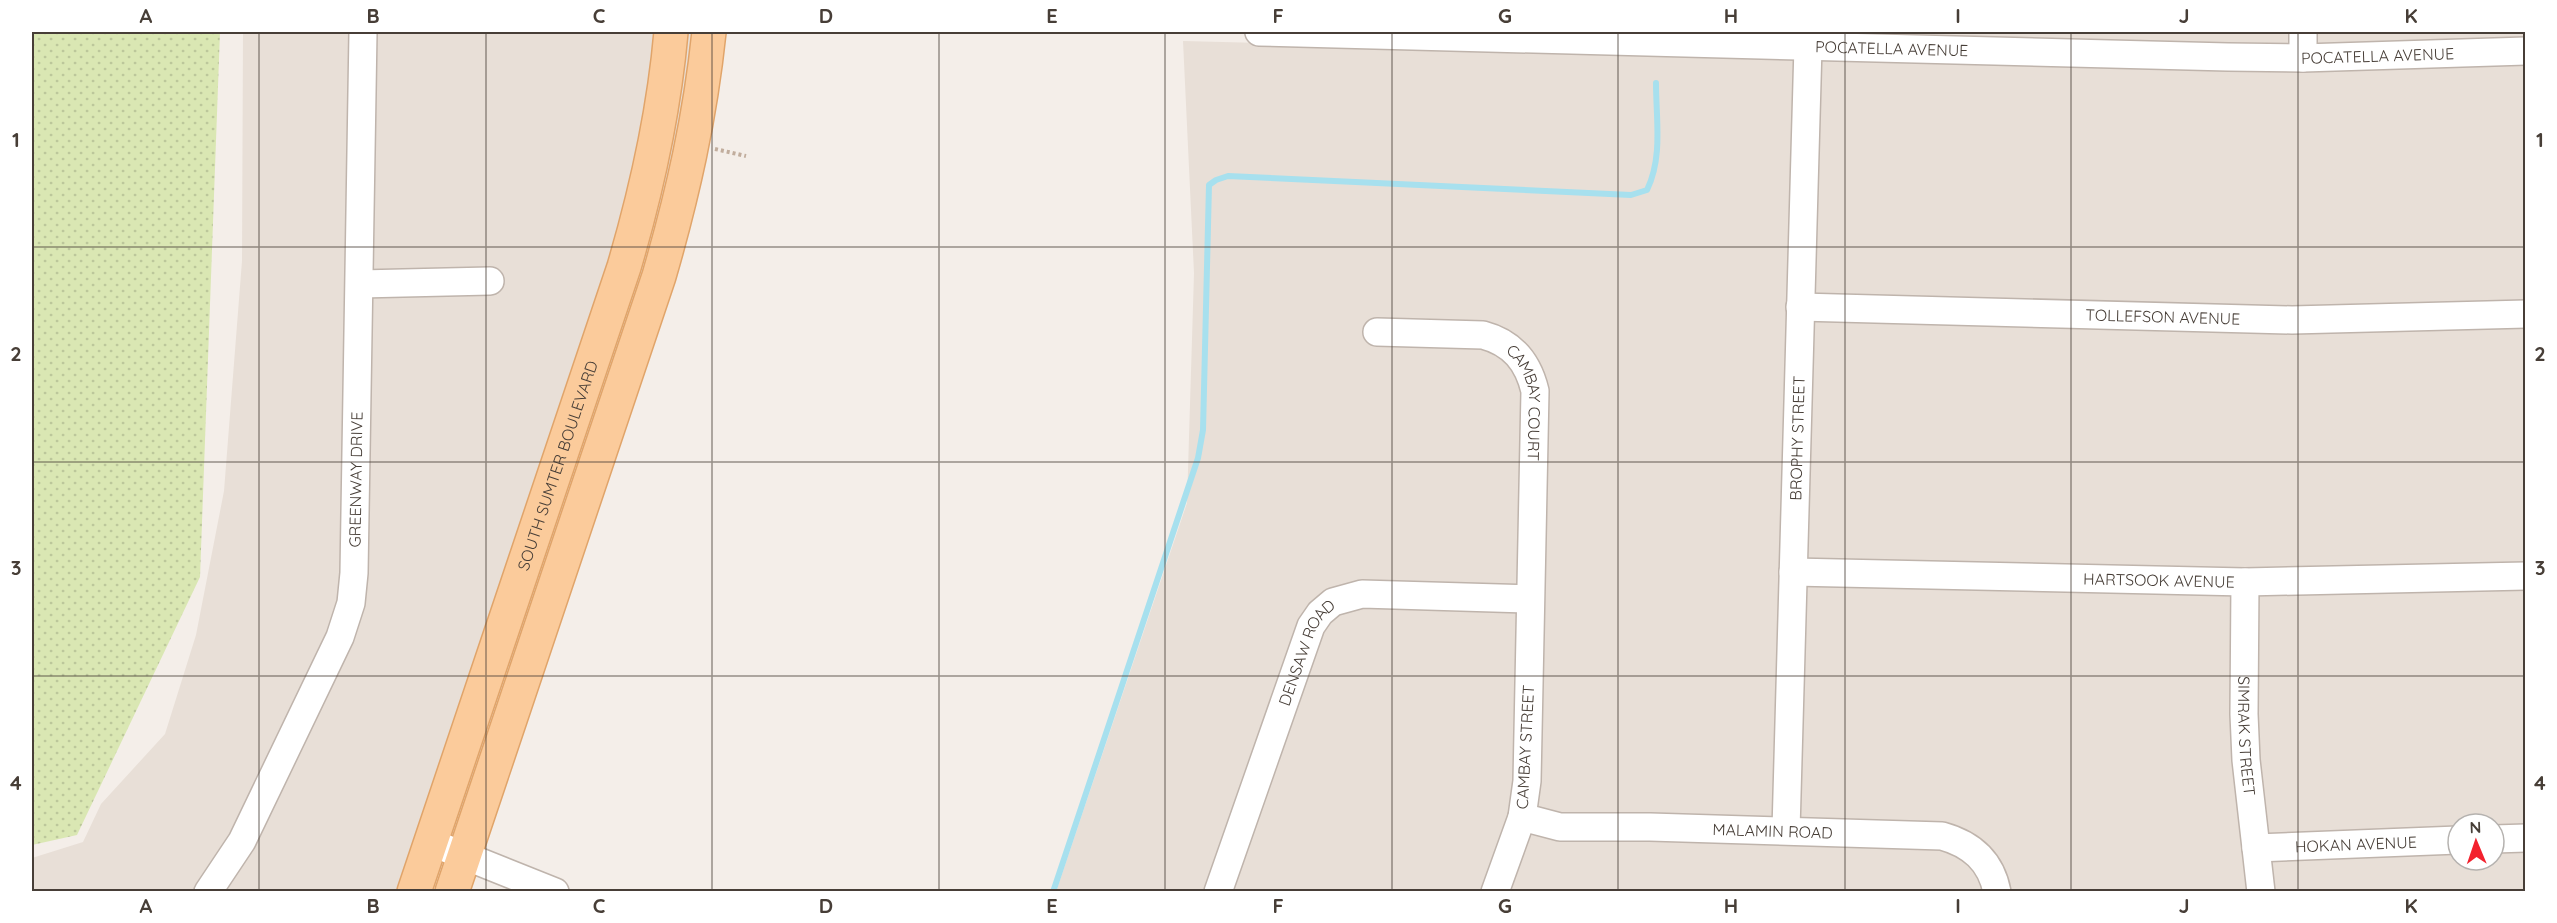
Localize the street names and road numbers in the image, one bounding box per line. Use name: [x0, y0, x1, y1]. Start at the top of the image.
street label: POCATELLA AVENUE: [1815, 36, 1969, 60]
street label: POCATELLA AVENUE: [2301, 43, 2454, 68]
street label: TOLLEFSON AVENUE: [2085, 305, 2241, 329]
street label: CAMBAY COURT: [1503, 340, 1545, 462]
street label: SOUTH SUMTER BOULEVARD: [513, 358, 602, 573]
street label: BROPHY STREET: [1785, 375, 1809, 501]
street label: GREENWAY DRIVE: [344, 411, 367, 548]
street label: HARTSOOK AVENUE: [2083, 568, 2235, 592]
street label: DENSAW ROAD: [1274, 595, 1339, 708]
street label: SIMRAK STREET: [2234, 676, 2260, 797]
street label: CAMBAY STREET: [1512, 684, 1538, 810]
street label: MALAMIN ROAD: [1712, 819, 1833, 843]
street label: HOKAN AVENUE: [2295, 832, 2417, 856]

